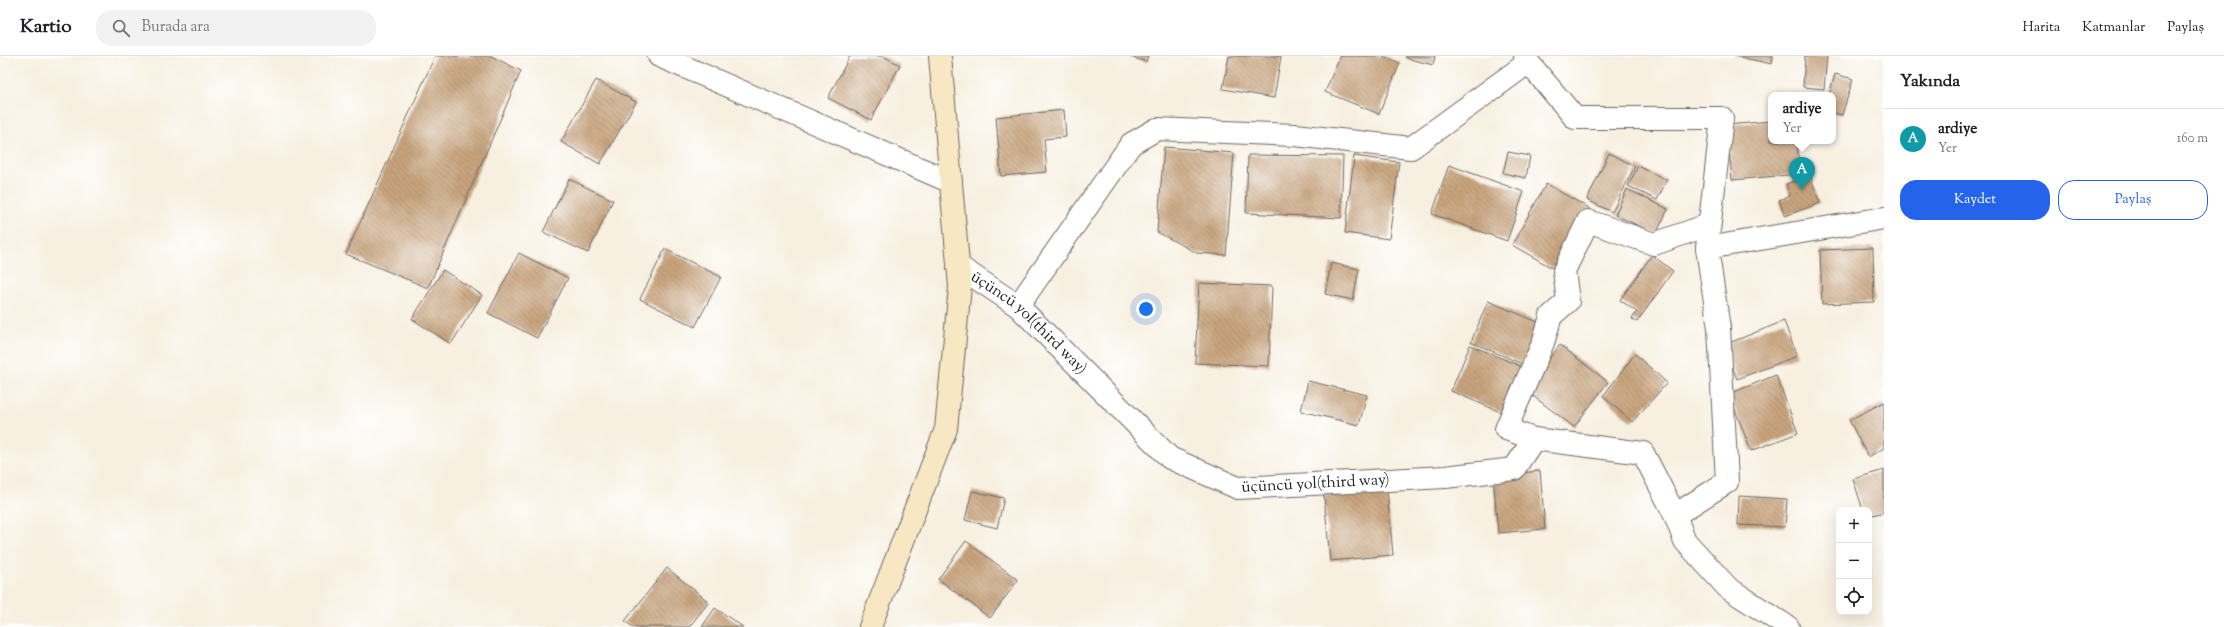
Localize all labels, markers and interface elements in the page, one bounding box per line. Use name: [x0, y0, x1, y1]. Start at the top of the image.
search box: [96, 10, 376, 46]
text: Kartio: [20, 14, 72, 41]
icon: search: [110, 17, 132, 39]
text: Burada ara: [142, 17, 210, 38]
text: Harita: [2023, 18, 2060, 38]
text: Katmanlar: [2082, 18, 2145, 38]
text: Paylaş: [2167, 18, 2204, 38]
text: Yakında: [1900, 70, 1960, 94]
popup: [1768, 92, 1836, 144]
text: ardiye: [1782, 99, 1822, 120]
text: ardiye: [1938, 119, 1977, 140]
text: Yer: [1782, 120, 1801, 138]
text: A: [1908, 130, 1918, 148]
text: 160 m: [2177, 130, 2208, 148]
text: Yer: [1938, 140, 1957, 158]
pin: A: [1789, 157, 1815, 190]
button: Kaydet: [1900, 180, 2050, 220]
button: Paylaş: [2058, 180, 2208, 220]
street label: üçüncü yol(third way): [966, 266, 1092, 380]
your location: [1136, 299, 1156, 319]
street label: üçüncü yol(third way): [1241, 468, 1390, 499]
map controls: [1836, 507, 1872, 615]
button: +: [1836, 507, 1872, 543]
button: −: [1836, 543, 1872, 579]
button: locate: [1836, 579, 1872, 615]

